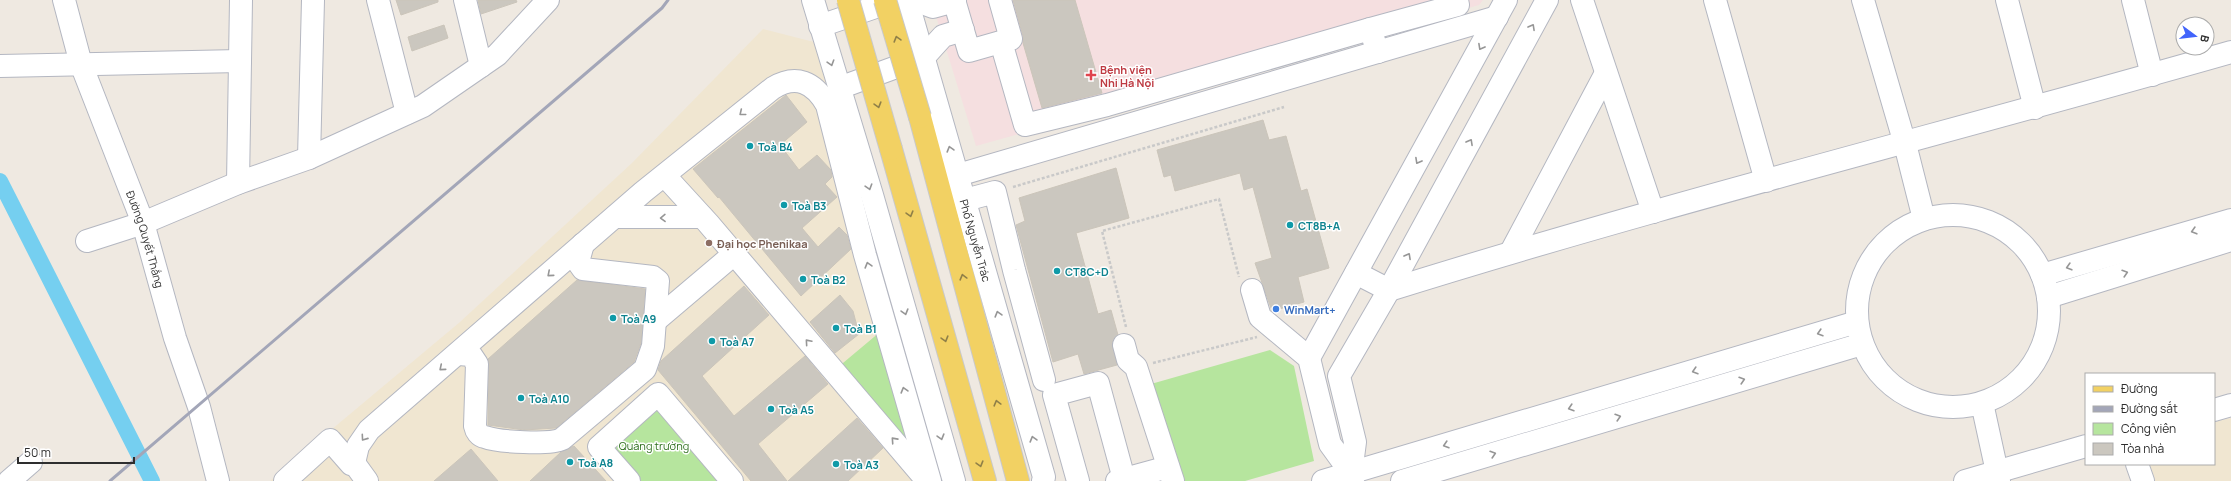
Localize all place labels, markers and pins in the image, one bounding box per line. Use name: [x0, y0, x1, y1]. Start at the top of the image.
place label: Bệnh viện Nhi Hà Nội: [1100, 62, 1154, 90]
marker: Bệnh viện Nhi Hà Nội: [1085, 69, 1097, 81]
place label: Toà B4: [758, 139, 793, 154]
marker: Toà B4: [745, 141, 755, 151]
place label: Toà B3: [792, 198, 826, 213]
marker: Toà B3: [779, 200, 789, 210]
place label: CT8B+A: [1298, 218, 1341, 233]
marker: CT8B+A: [1285, 220, 1295, 230]
place label: Đại học Phenikaa: [717, 236, 807, 251]
marker: Đại học Phenikaa: [704, 238, 714, 248]
place label: CT8C+D: [1065, 264, 1109, 279]
marker: CT8C+D: [1052, 266, 1062, 276]
place label: Toà B2: [811, 272, 846, 287]
marker: Toà B2: [798, 274, 808, 284]
place label: WinMart+: [1284, 302, 1336, 317]
marker: WinMart+: [1271, 304, 1281, 314]
place label: Toà A9: [621, 311, 657, 326]
marker: Toà A9: [608, 313, 618, 323]
place label: Toà B1: [844, 321, 877, 336]
marker: Toà B1: [831, 323, 841, 333]
place label: Toà A7: [720, 334, 755, 349]
marker: Toà A7: [707, 336, 717, 346]
place label: Toà A10: [529, 391, 570, 406]
marker: Toà A10: [516, 393, 526, 403]
place label: Toà A5: [779, 402, 814, 417]
marker: Toà A5: [766, 404, 776, 414]
place label: Toà A8: [578, 455, 614, 470]
marker: Toà A8: [565, 457, 575, 467]
place label: Toà A3: [844, 457, 879, 472]
marker: Toà A3: [831, 459, 841, 469]

